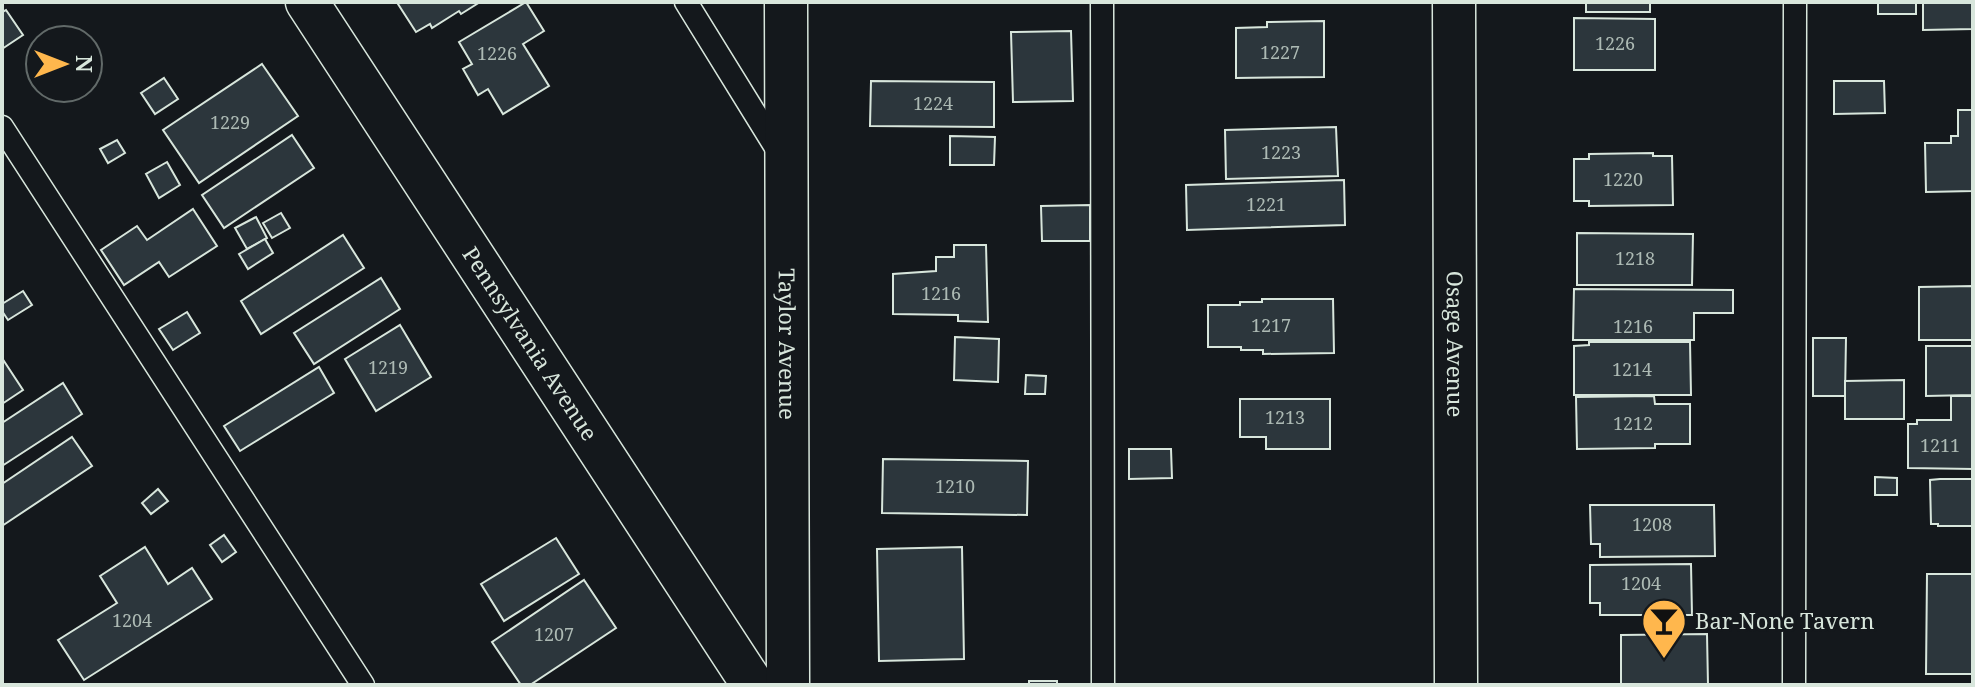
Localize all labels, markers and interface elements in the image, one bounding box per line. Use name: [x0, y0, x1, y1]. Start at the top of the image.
north arrow: [24, 24, 104, 104]
house number: 1226: [1595, 31, 1635, 55]
house number: 1227: [1260, 40, 1300, 64]
house number: 1226: [477, 41, 517, 65]
text: N: [70, 55, 100, 73]
house number: 1224: [913, 91, 953, 115]
house number: 1229: [210, 110, 250, 134]
house number: 1223: [1261, 140, 1301, 164]
house number: 1220: [1603, 167, 1643, 191]
house number: 1221: [1246, 192, 1286, 216]
street label: Pennsylvania Avenue: [457, 240, 605, 446]
house number: 1218: [1615, 246, 1655, 270]
street label: Taylor Avenue: [773, 268, 803, 420]
street label: Osage Avenue: [1441, 271, 1471, 417]
house number: 1216: [921, 281, 961, 305]
house number: 1217: [1251, 313, 1291, 337]
house number: 1216: [1613, 314, 1653, 338]
house number: 1219: [368, 355, 408, 379]
house number: 1214: [1612, 357, 1652, 381]
house number: 1213: [1265, 405, 1305, 429]
house number: 1212: [1613, 411, 1653, 435]
house number: 1211: [1920, 433, 1960, 457]
house number: 1210: [935, 474, 975, 498]
house number: 1208: [1632, 512, 1672, 536]
house number: 1204: [1621, 571, 1661, 595]
bar icon: Bar-None Tavern: [1640, 597, 1688, 660]
place label: Bar-None Tavern: [1695, 605, 1874, 635]
house number: 1204: [112, 608, 152, 632]
house number: 1207: [534, 622, 574, 646]

